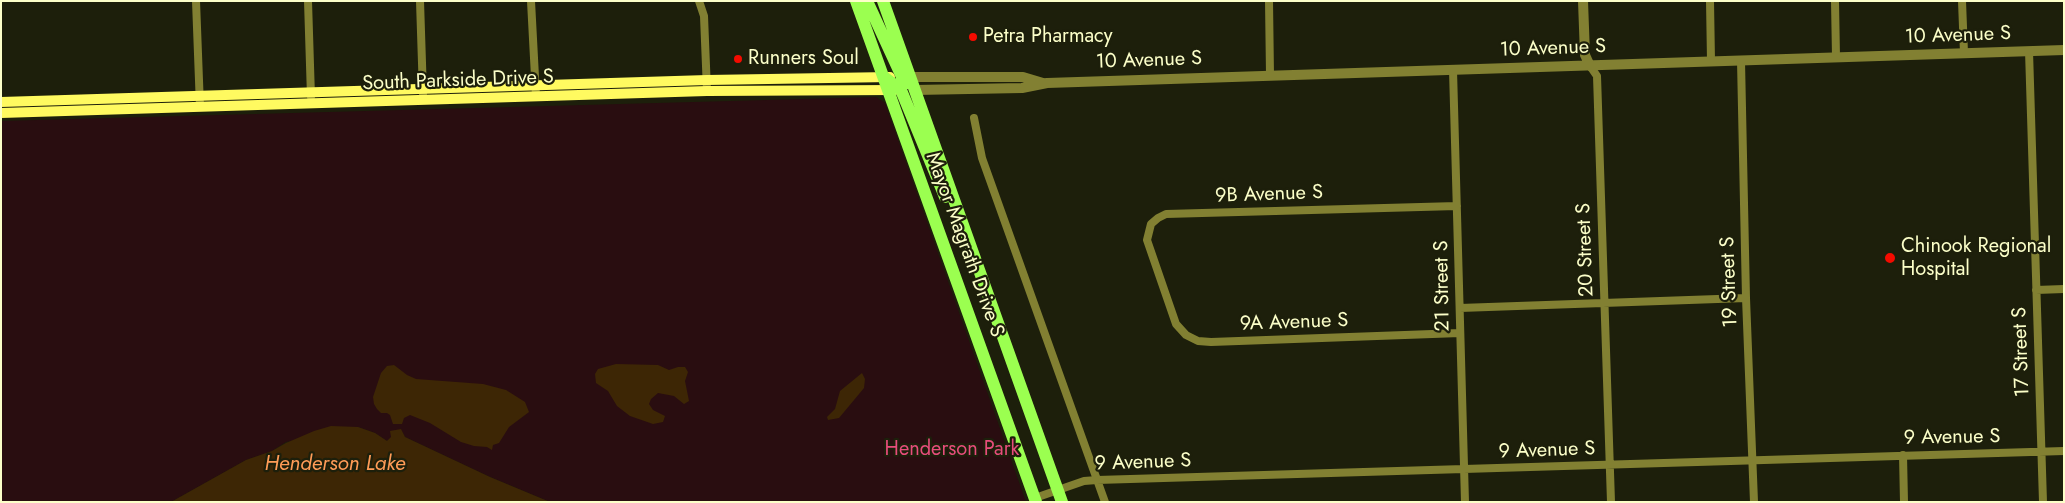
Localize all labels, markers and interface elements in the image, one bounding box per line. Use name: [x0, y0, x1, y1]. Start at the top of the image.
street label: 10 Avenue S: [1904, 22, 2012, 50]
place label: Petra Pharmacy: [983, 25, 1112, 49]
marker: Petra Pharmacy: [967, 31, 979, 43]
street label: 10 Avenue S: [1499, 35, 1607, 63]
place label: Runners Soul: [748, 47, 859, 71]
street label: 10 Avenue S: [1095, 47, 1203, 75]
marker: Runners Soul: [732, 53, 744, 65]
street label: South Parkside Drive S: [362, 66, 554, 96]
street label: Mayor Magrath Drive S: [919, 150, 1009, 340]
street label: 9B Avenue S: [1215, 181, 1323, 209]
street label: 20 Street S: [1572, 203, 1600, 297]
place label: Chinook Regional Hospital: [1901, 235, 2051, 282]
street label: 19 Street S: [1716, 236, 1744, 328]
street label: 21 Street S: [1430, 240, 1456, 332]
marker: Chinook Regional Hospital: [1883, 251, 1897, 265]
street label: 17 Street S: [2008, 307, 2036, 397]
street label: 9A Avenue S: [1239, 309, 1349, 337]
street label: 9 Avenue S: [1903, 425, 2001, 451]
street label: 9 Avenue S: [1498, 437, 1596, 465]
park label: Henderson Park: [885, 438, 1019, 462]
street label: 9 Avenue S: [1094, 449, 1192, 477]
water label: Henderson Lake: [264, 452, 406, 478]

